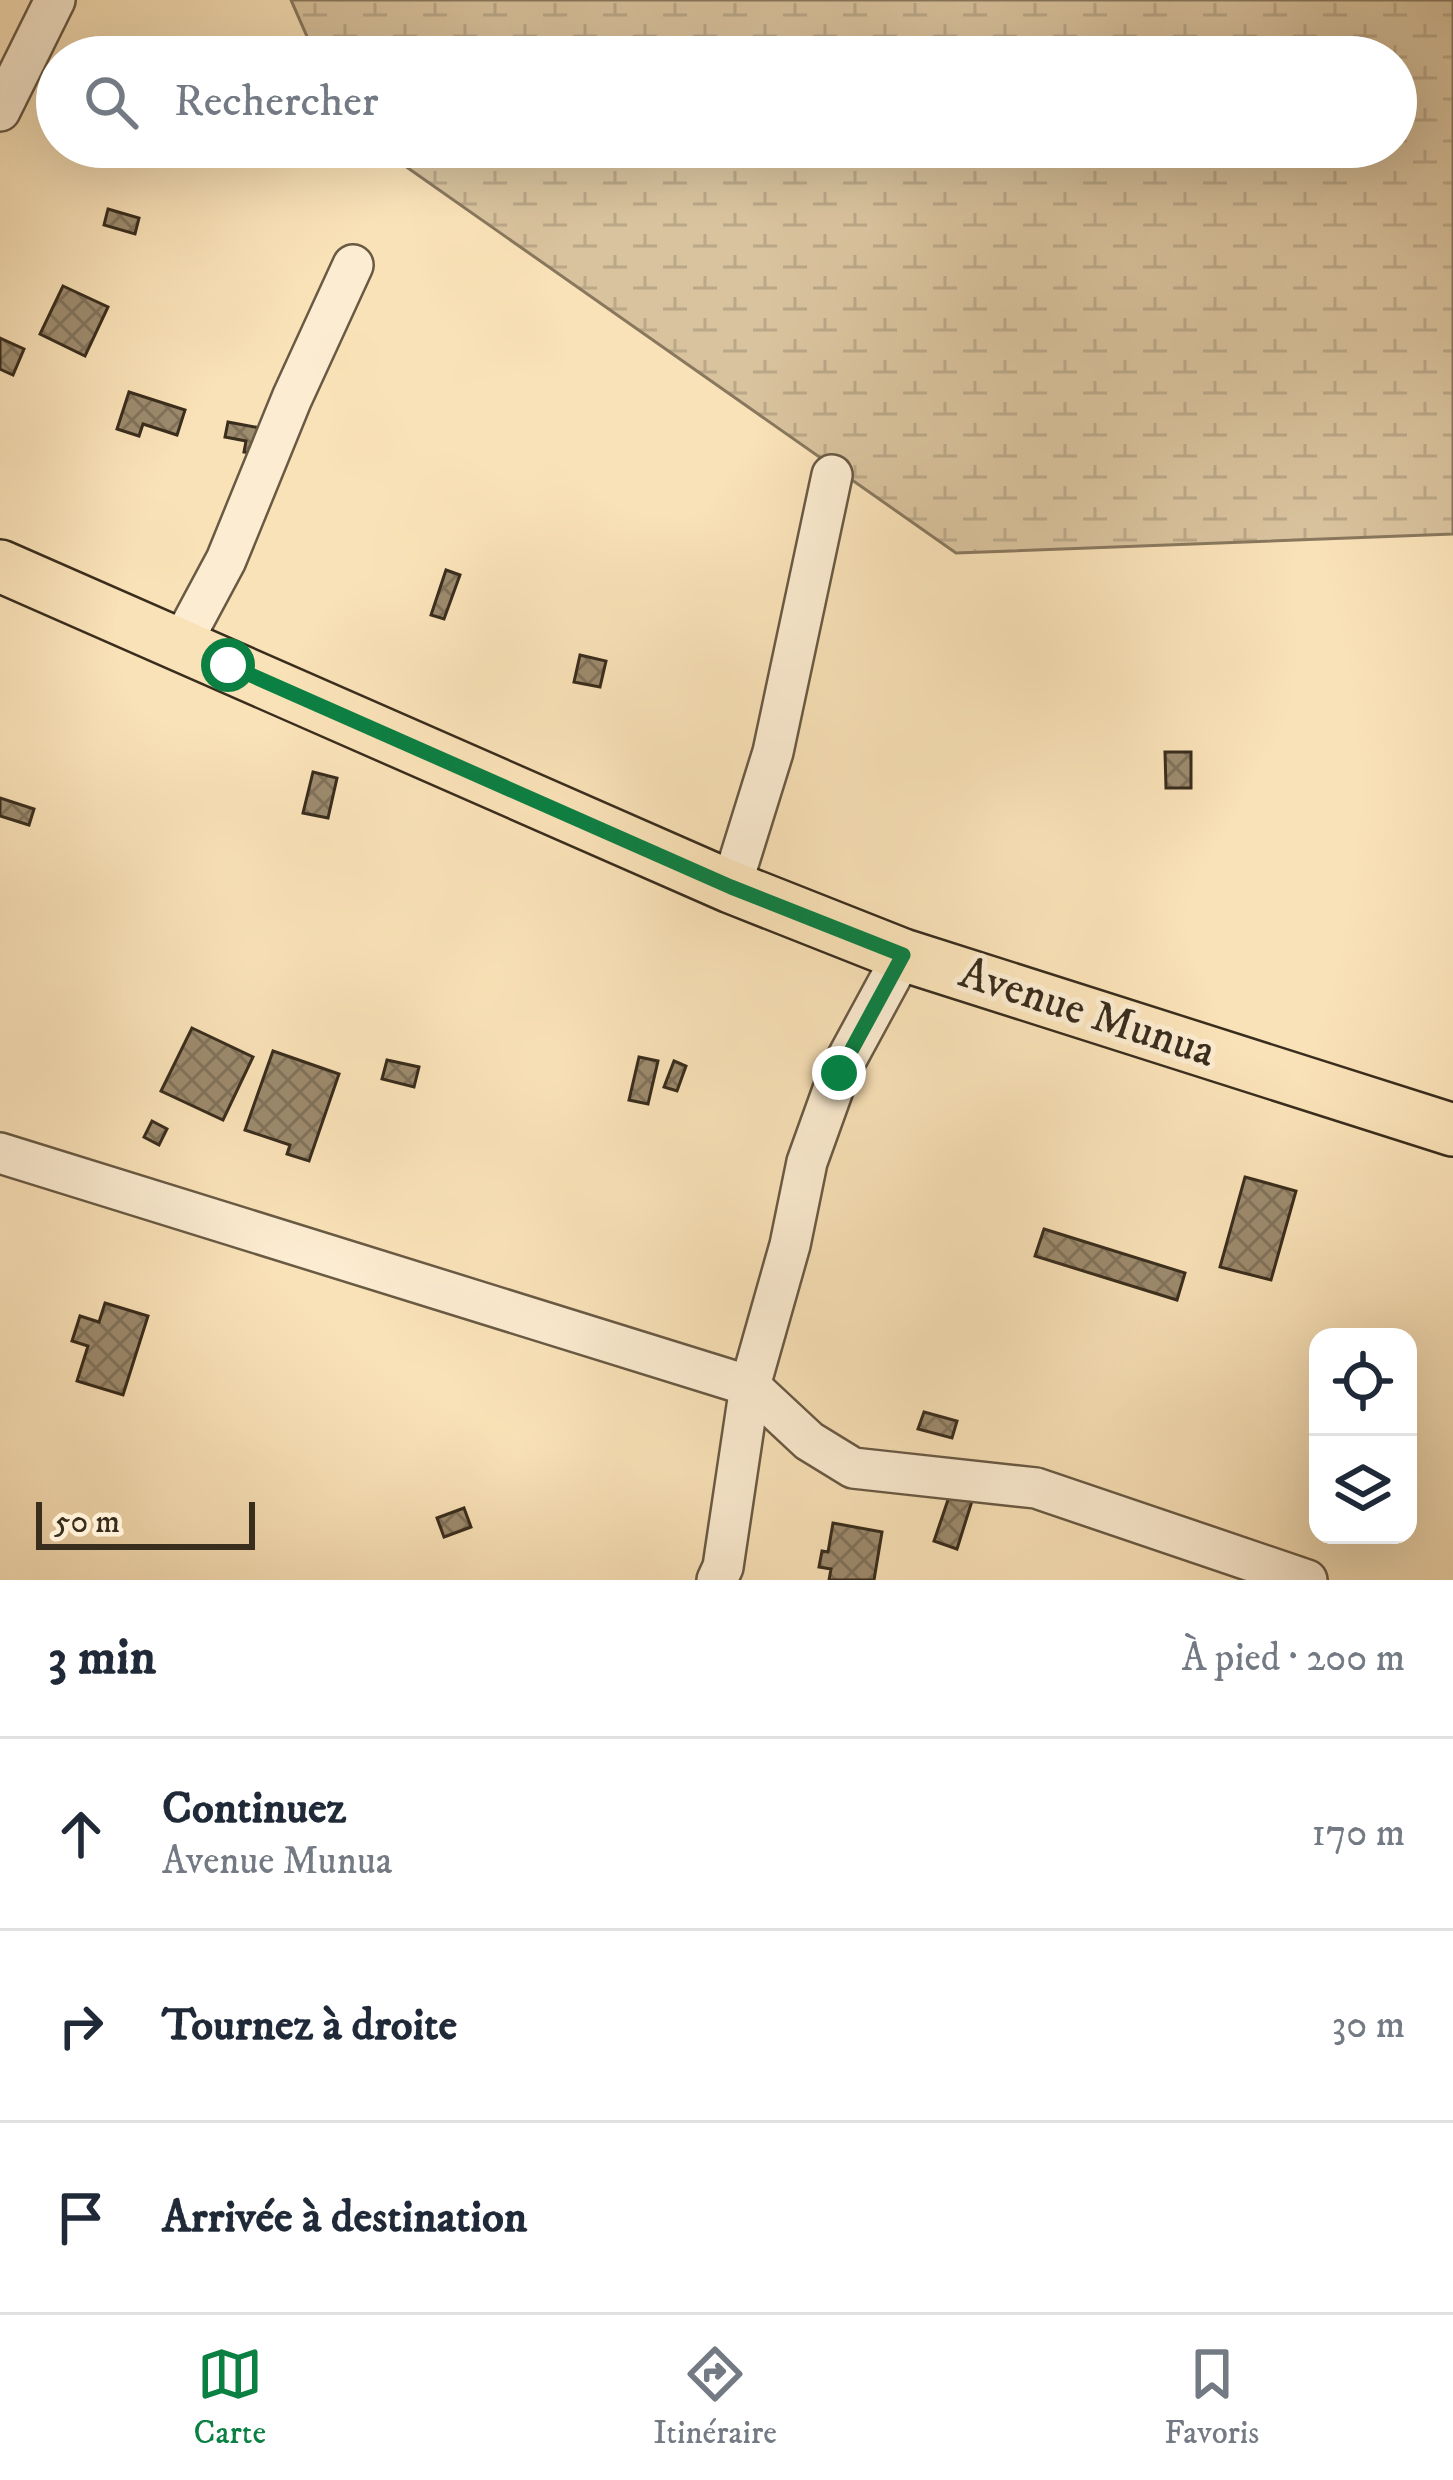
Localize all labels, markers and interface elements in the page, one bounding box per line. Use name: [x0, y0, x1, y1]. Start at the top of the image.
search box: [36, 36, 1417, 168]
icon: search: [78, 69, 144, 135]
text: Rechercher: [174, 74, 379, 130]
route start: [201, 638, 255, 692]
street label: Avenue Munua: [952, 945, 1222, 1081]
route end: [812, 1046, 866, 1100]
map controls: [1309, 1328, 1417, 1544]
button: locate: [1309, 1328, 1417, 1436]
button: layers: [1309, 1436, 1417, 1544]
scale bar: [36, 1496, 255, 1549]
text: 50 m: [54, 1502, 120, 1543]
text: 3 min: [48, 1626, 156, 1690]
text: À pied · 200 m: [1182, 1634, 1405, 1683]
text: Continuez: [162, 1781, 346, 1837]
icon: ahead: [48, 1801, 114, 1867]
text: 170 m: [1311, 1809, 1405, 1858]
text: Avenue Munua: [162, 1837, 392, 1886]
icon: right: [48, 1993, 114, 2059]
text: Tournez à droite: [162, 1998, 457, 2054]
text: 30 m: [1332, 2001, 1405, 2050]
icon: arrive: [48, 2185, 114, 2251]
text: Arrivée à destination: [162, 2190, 527, 2246]
tab: Carte: [194, 2341, 266, 2454]
tab: Itinéraire: [653, 2341, 777, 2454]
tab: Favoris: [1164, 2341, 1259, 2454]

